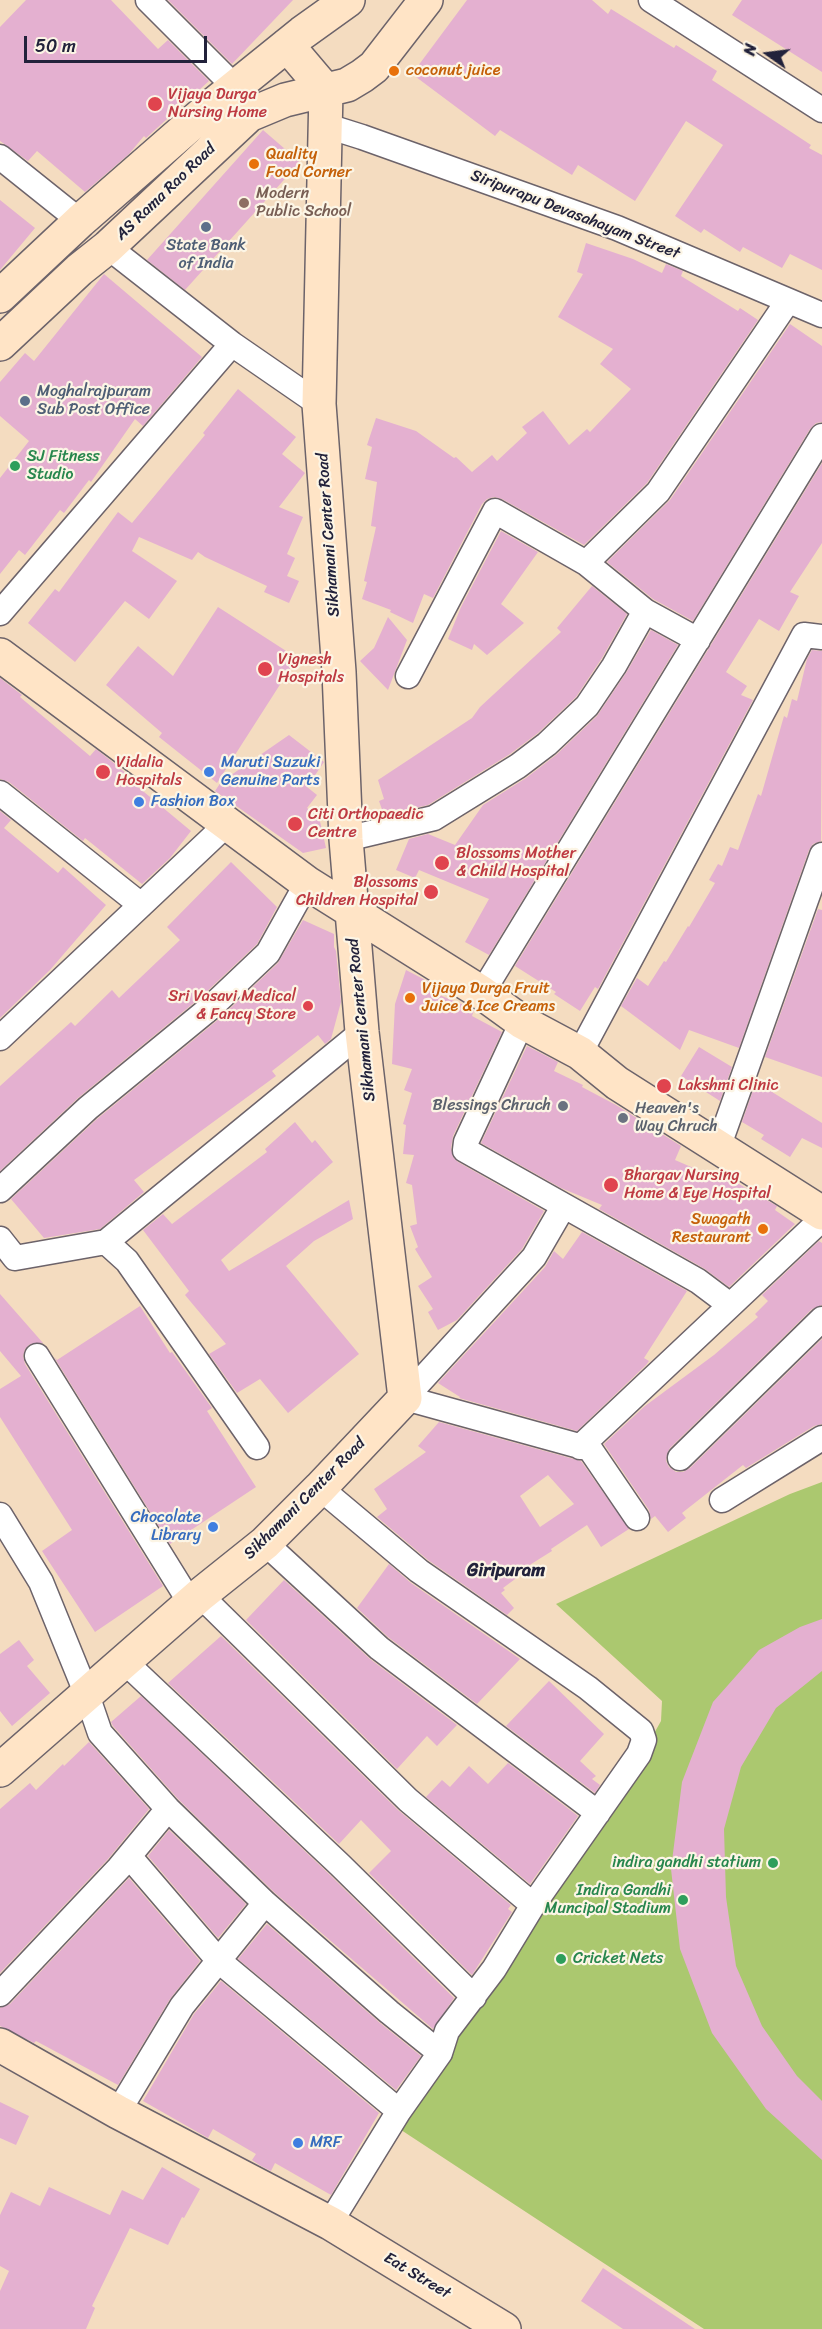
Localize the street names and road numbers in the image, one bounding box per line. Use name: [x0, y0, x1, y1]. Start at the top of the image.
street label: AS Rama Rao Road: [112, 140, 220, 244]
street label: Siripurapu Devasahayam Street: [468, 166, 682, 264]
street label: Sikhamani Center Road: [314, 453, 344, 617]
street label: Sikhamani Center Road: [344, 937, 380, 1103]
street label: Sikhamani Center Road: [240, 1434, 370, 1564]
street label: Eat Street: [380, 2249, 454, 2303]

